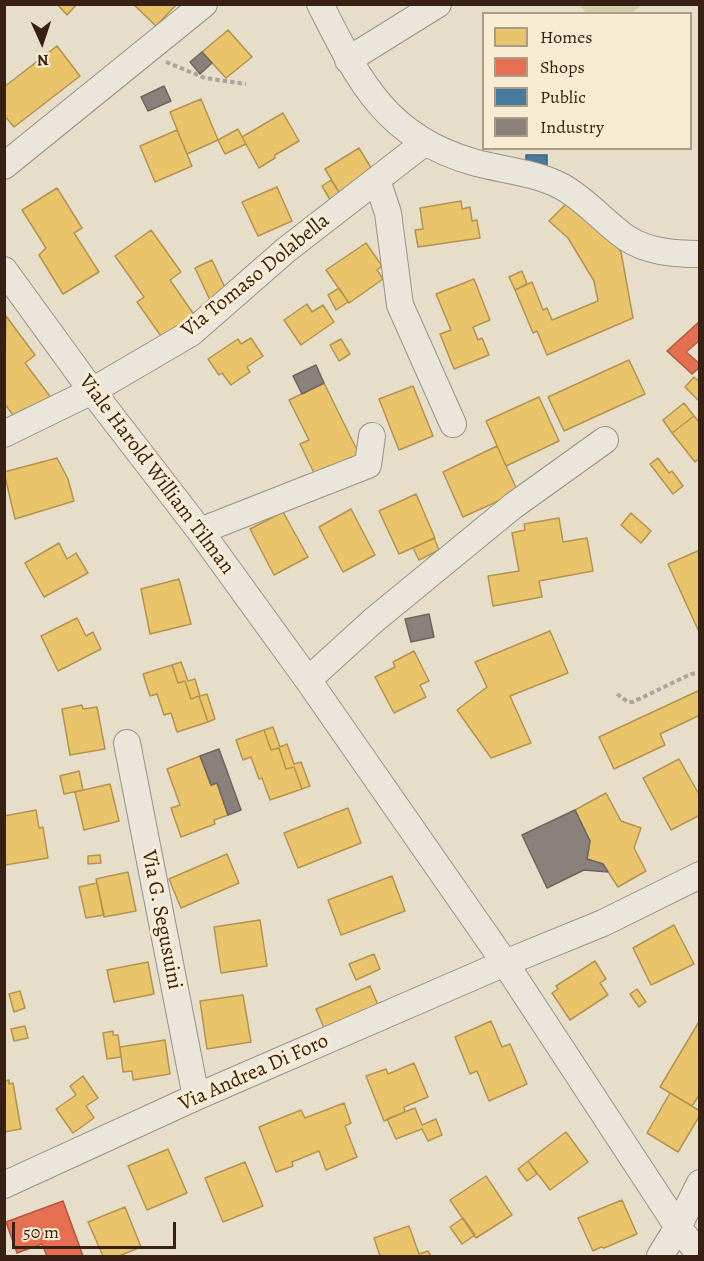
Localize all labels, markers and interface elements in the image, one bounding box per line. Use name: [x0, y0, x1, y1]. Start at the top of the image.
north arrow: [12, 12, 72, 72]
legend: [482, 12, 692, 150]
text: Homes: [540, 25, 592, 49]
text: N: [37, 49, 49, 71]
text: Shops: [540, 55, 585, 79]
text: Public: [540, 85, 586, 109]
text: Industry: [540, 115, 604, 139]
street label: Via Tomaso Dolabella: [177, 209, 335, 343]
street label: Viale Harold William Tilman: [73, 370, 239, 580]
street label: Via G. Segusuini: [135, 848, 187, 992]
street label: Via Andrea Di Foro: [175, 1029, 333, 1117]
scale bar: [15, 1210, 178, 1248]
text: 50 m: [23, 1220, 59, 1244]

